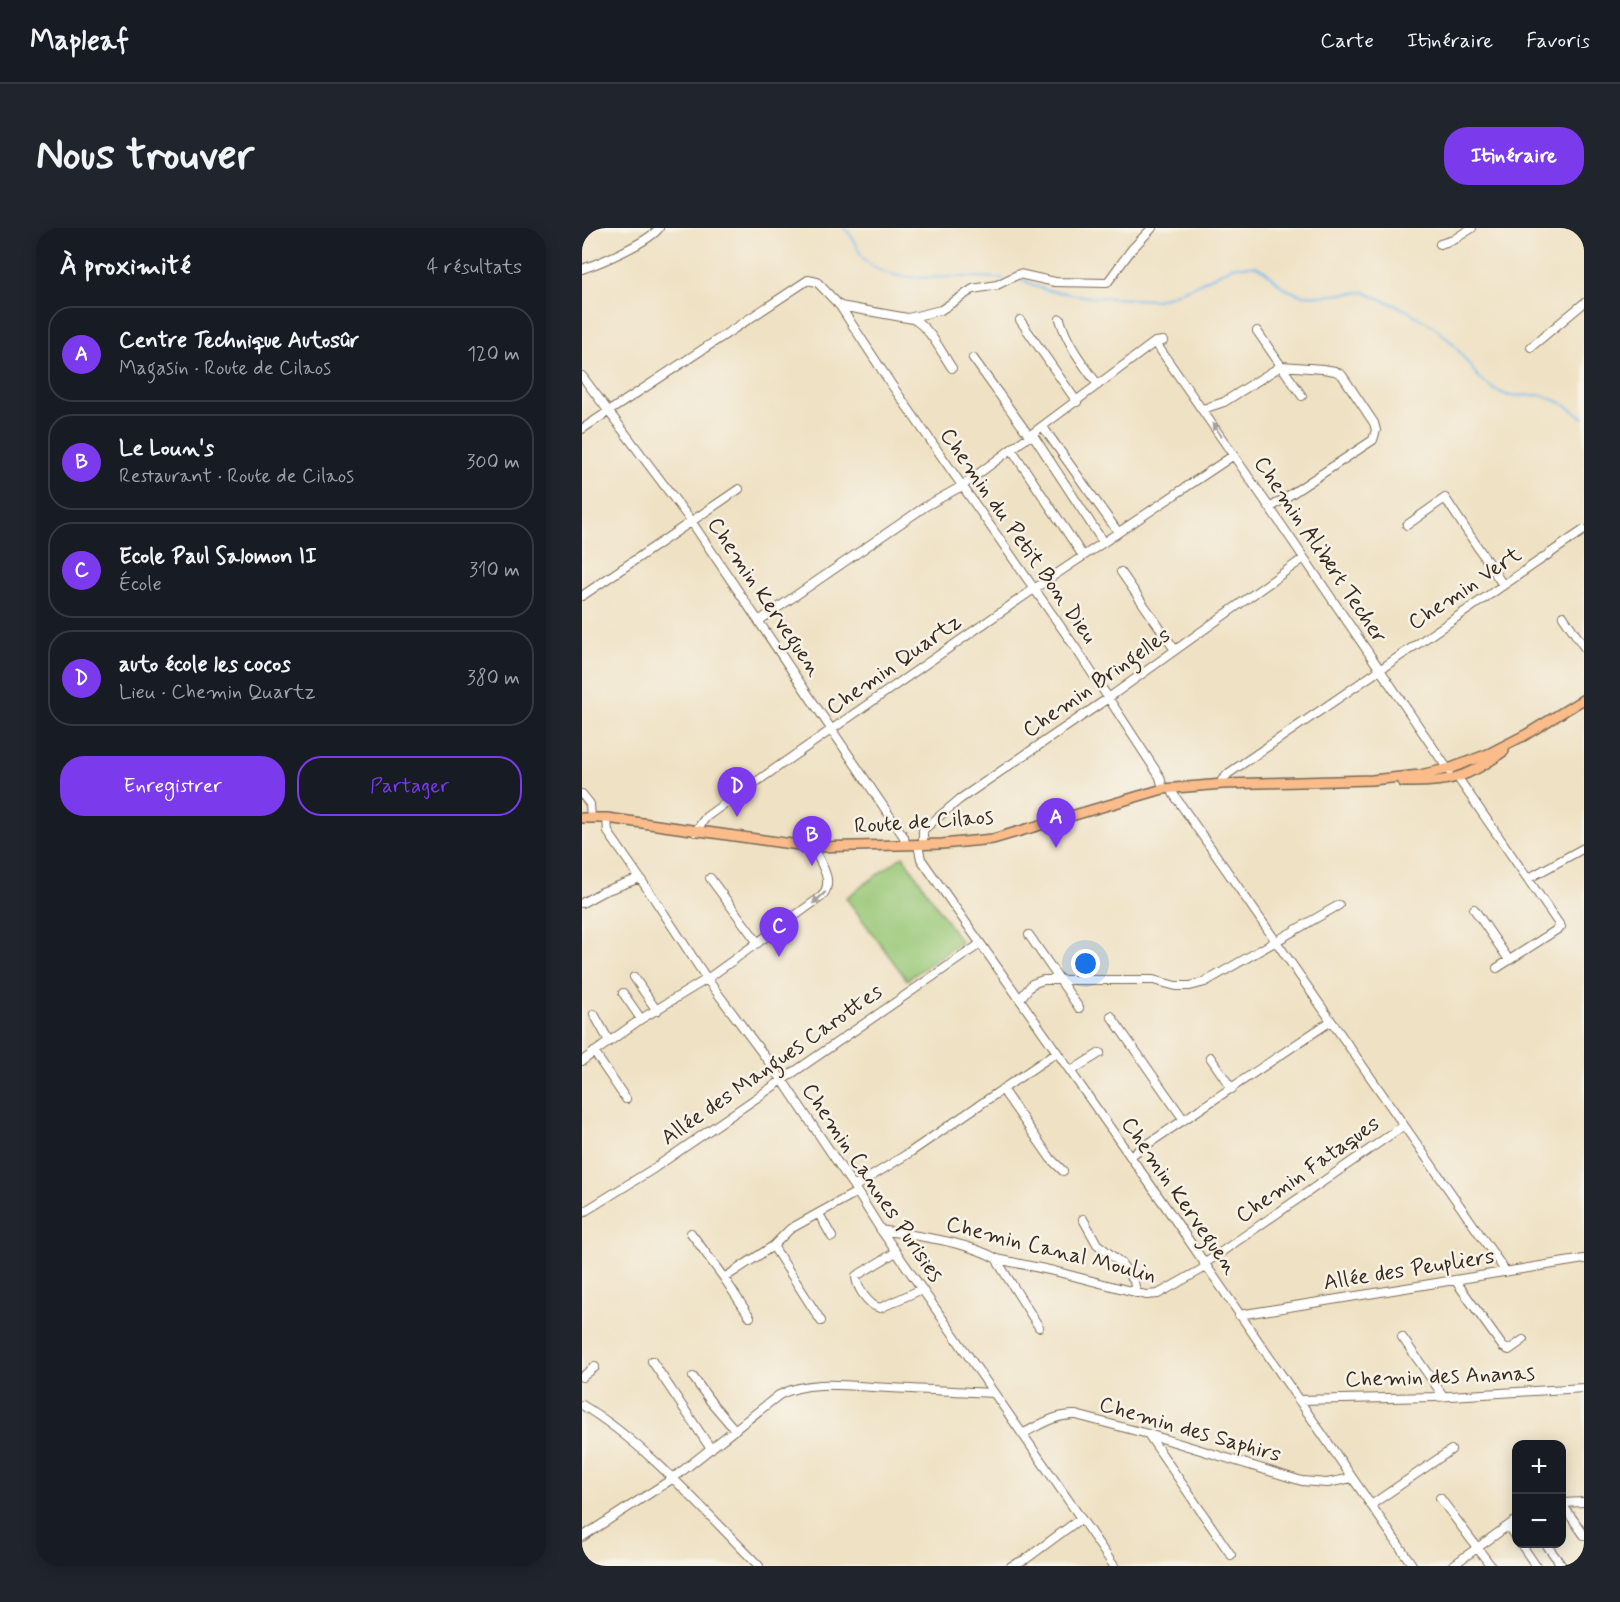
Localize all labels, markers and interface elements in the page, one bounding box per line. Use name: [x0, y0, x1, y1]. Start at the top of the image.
text: Mapleaf: [30, 23, 129, 60]
text: Carte: [1320, 27, 1374, 55]
text: Itinéraire: [1407, 27, 1493, 55]
text: Favoris: [1526, 27, 1590, 55]
button: Itinéraire: [1444, 127, 1584, 185]
text: Nous trouver: [36, 129, 254, 184]
text: À proximité: [60, 250, 191, 284]
text: 4 résultats: [427, 254, 522, 281]
text: Centre Technique Autosûr: [119, 327, 359, 355]
text: A: [75, 341, 88, 368]
text: 120 m: [467, 341, 520, 368]
text: Magasin · Route de Cilaos: [119, 355, 331, 382]
one-way arrow: [1211, 422, 1223, 438]
street label: Chemin du Petit Bon Dieu: [933, 423, 1103, 649]
text: Le Loun's: [119, 435, 214, 463]
text: B: [75, 449, 88, 476]
text: 300 m: [466, 449, 520, 476]
street label: Chemin Alibert Techer: [1247, 451, 1393, 649]
text: Restaurant · Route de Cilaos: [119, 463, 354, 490]
street label: Chemin Kerveguen: [698, 512, 828, 684]
street label: Chemin Vert: [1403, 541, 1527, 637]
text: Ecole Paul Salomon II: [119, 543, 317, 571]
text: C: [74, 557, 89, 584]
text: 310 m: [469, 557, 520, 584]
text: École: [119, 571, 162, 598]
street label: Chemin Quartz: [821, 608, 967, 722]
street label: Chemin Bringelles: [1018, 621, 1178, 747]
text: auto école les cocos: [119, 651, 291, 679]
text: D: [75, 665, 88, 692]
text: 380 m: [467, 665, 520, 692]
text: Lieu · Chemin Quartz: [119, 679, 315, 706]
button: Enregistrer: [60, 756, 285, 816]
button: Partager: [297, 756, 522, 816]
pin: D: [718, 768, 756, 817]
pin: A: [1036, 798, 1076, 848]
street label: Route de Cilaos: [853, 803, 995, 841]
pin: B: [792, 816, 832, 866]
one-way arrow: [812, 891, 827, 904]
pin: C: [760, 908, 798, 957]
your location: [1071, 949, 1100, 978]
street label: Allée des Mangues Carottes: [656, 978, 890, 1155]
street label: Chemin Cannes Purisies: [795, 1078, 949, 1288]
street label: Chemin Fataques: [1231, 1110, 1386, 1230]
street label: Chemin Kerveguen: [1112, 1112, 1244, 1282]
street label: Chemin Canal Moulin: [943, 1210, 1159, 1290]
street label: Allée des Peupliers: [1321, 1243, 1497, 1297]
street label: Chemin des Ananas: [1344, 1360, 1536, 1394]
street label: Chemin des Saphirs: [1096, 1391, 1284, 1469]
map controls: [1512, 1440, 1566, 1548]
button: +: [1512, 1440, 1566, 1494]
button: −: [1512, 1494, 1566, 1548]

